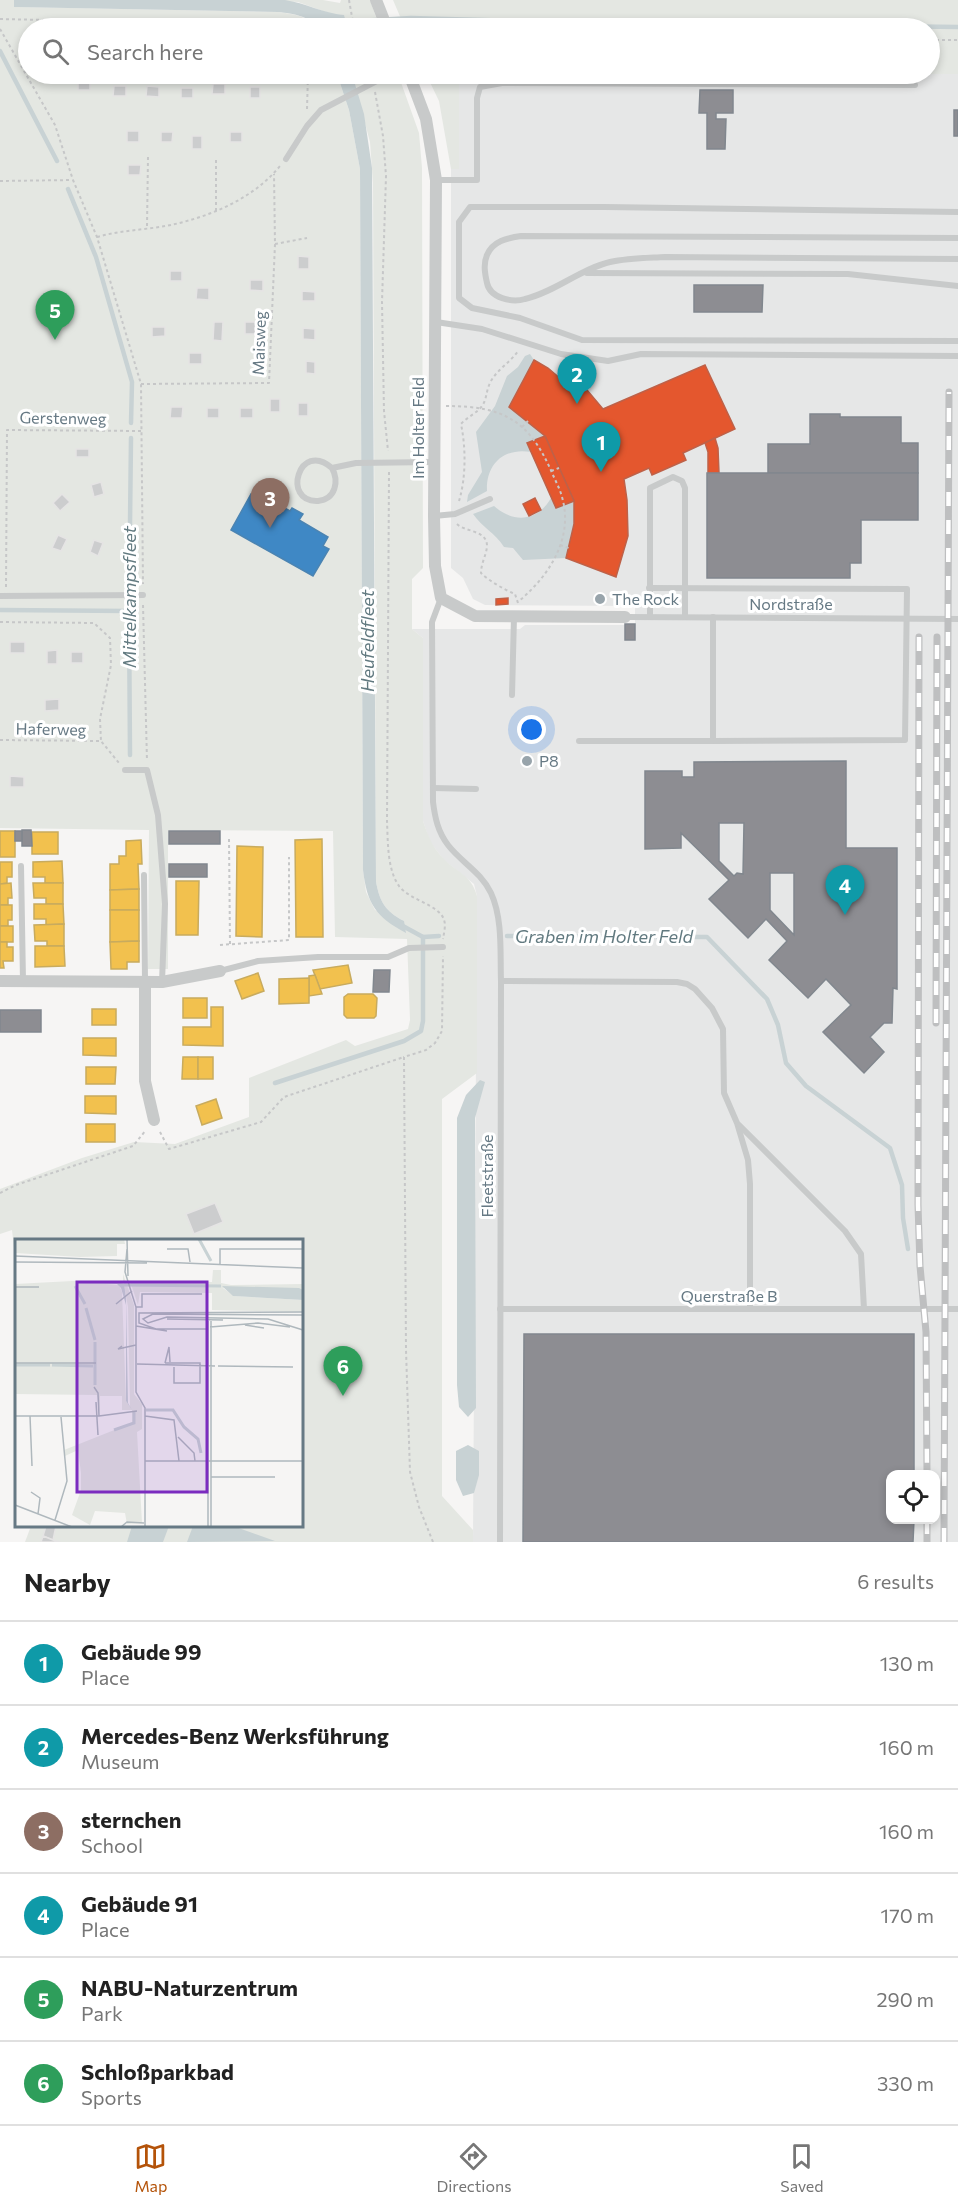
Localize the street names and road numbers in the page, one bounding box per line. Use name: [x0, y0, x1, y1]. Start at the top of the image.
street label: Maisweg: [248, 310, 269, 375]
street label: Im Holter Feld: [408, 377, 427, 479]
street label: Gerstenweg: [19, 407, 107, 428]
street label: Nordstraße: [749, 594, 833, 613]
street label: Haferweg: [15, 718, 87, 739]
street label: Fleetstraße: [477, 1134, 496, 1218]
street label: Querstraße B: [681, 1286, 777, 1305]

